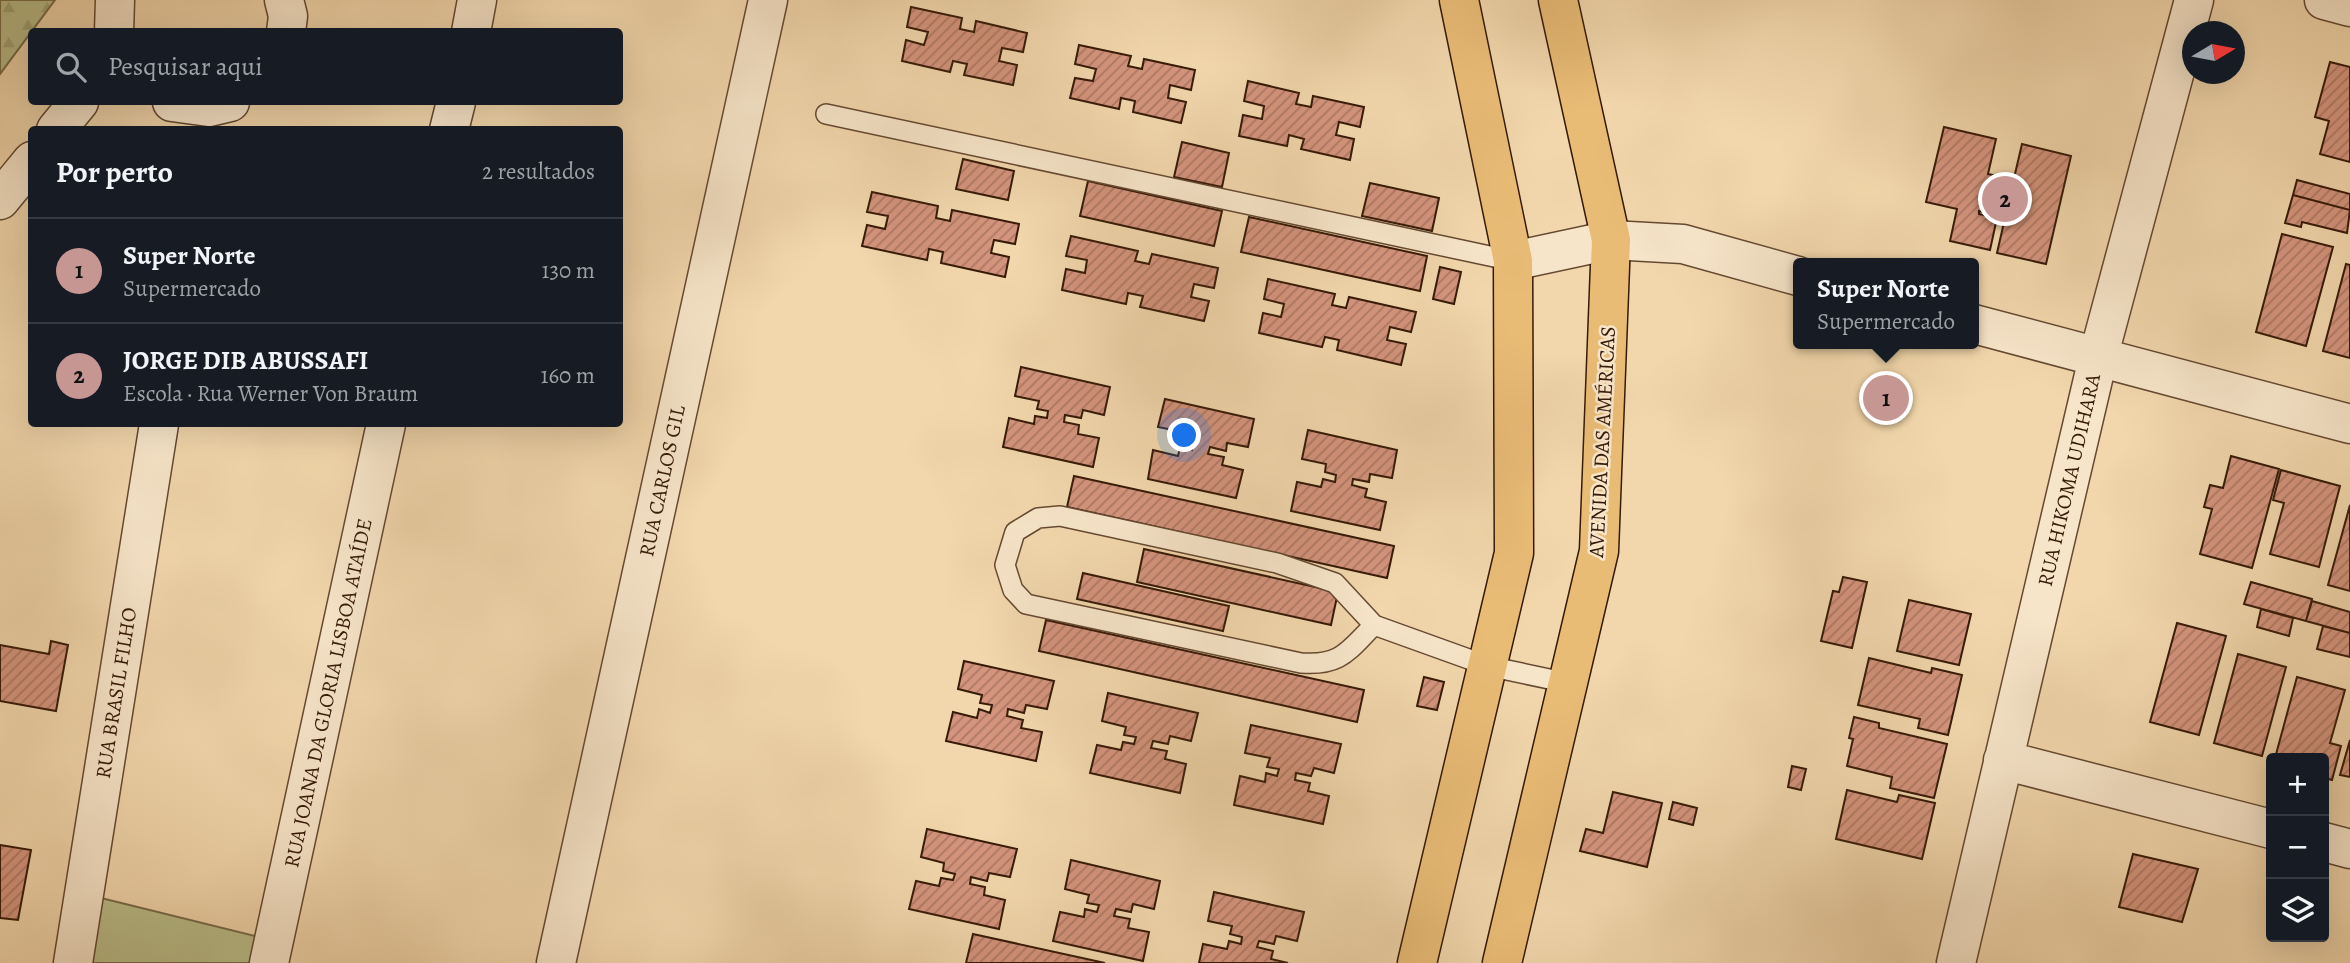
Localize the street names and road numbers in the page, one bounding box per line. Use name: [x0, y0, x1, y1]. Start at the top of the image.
street label: AVENIDA DAS AMÉRICAS: [1582, 326, 1622, 559]
street label: RUA HIKOMA UDIHARA: [2031, 370, 2107, 589]
street label: RUA CARLOS GIL: [632, 402, 692, 559]
street label: RUA JOANA DA GLORIA LISBOA ATAÍDE: [277, 516, 379, 870]
street label: RUA BRASIL FILHO: [89, 605, 143, 781]

